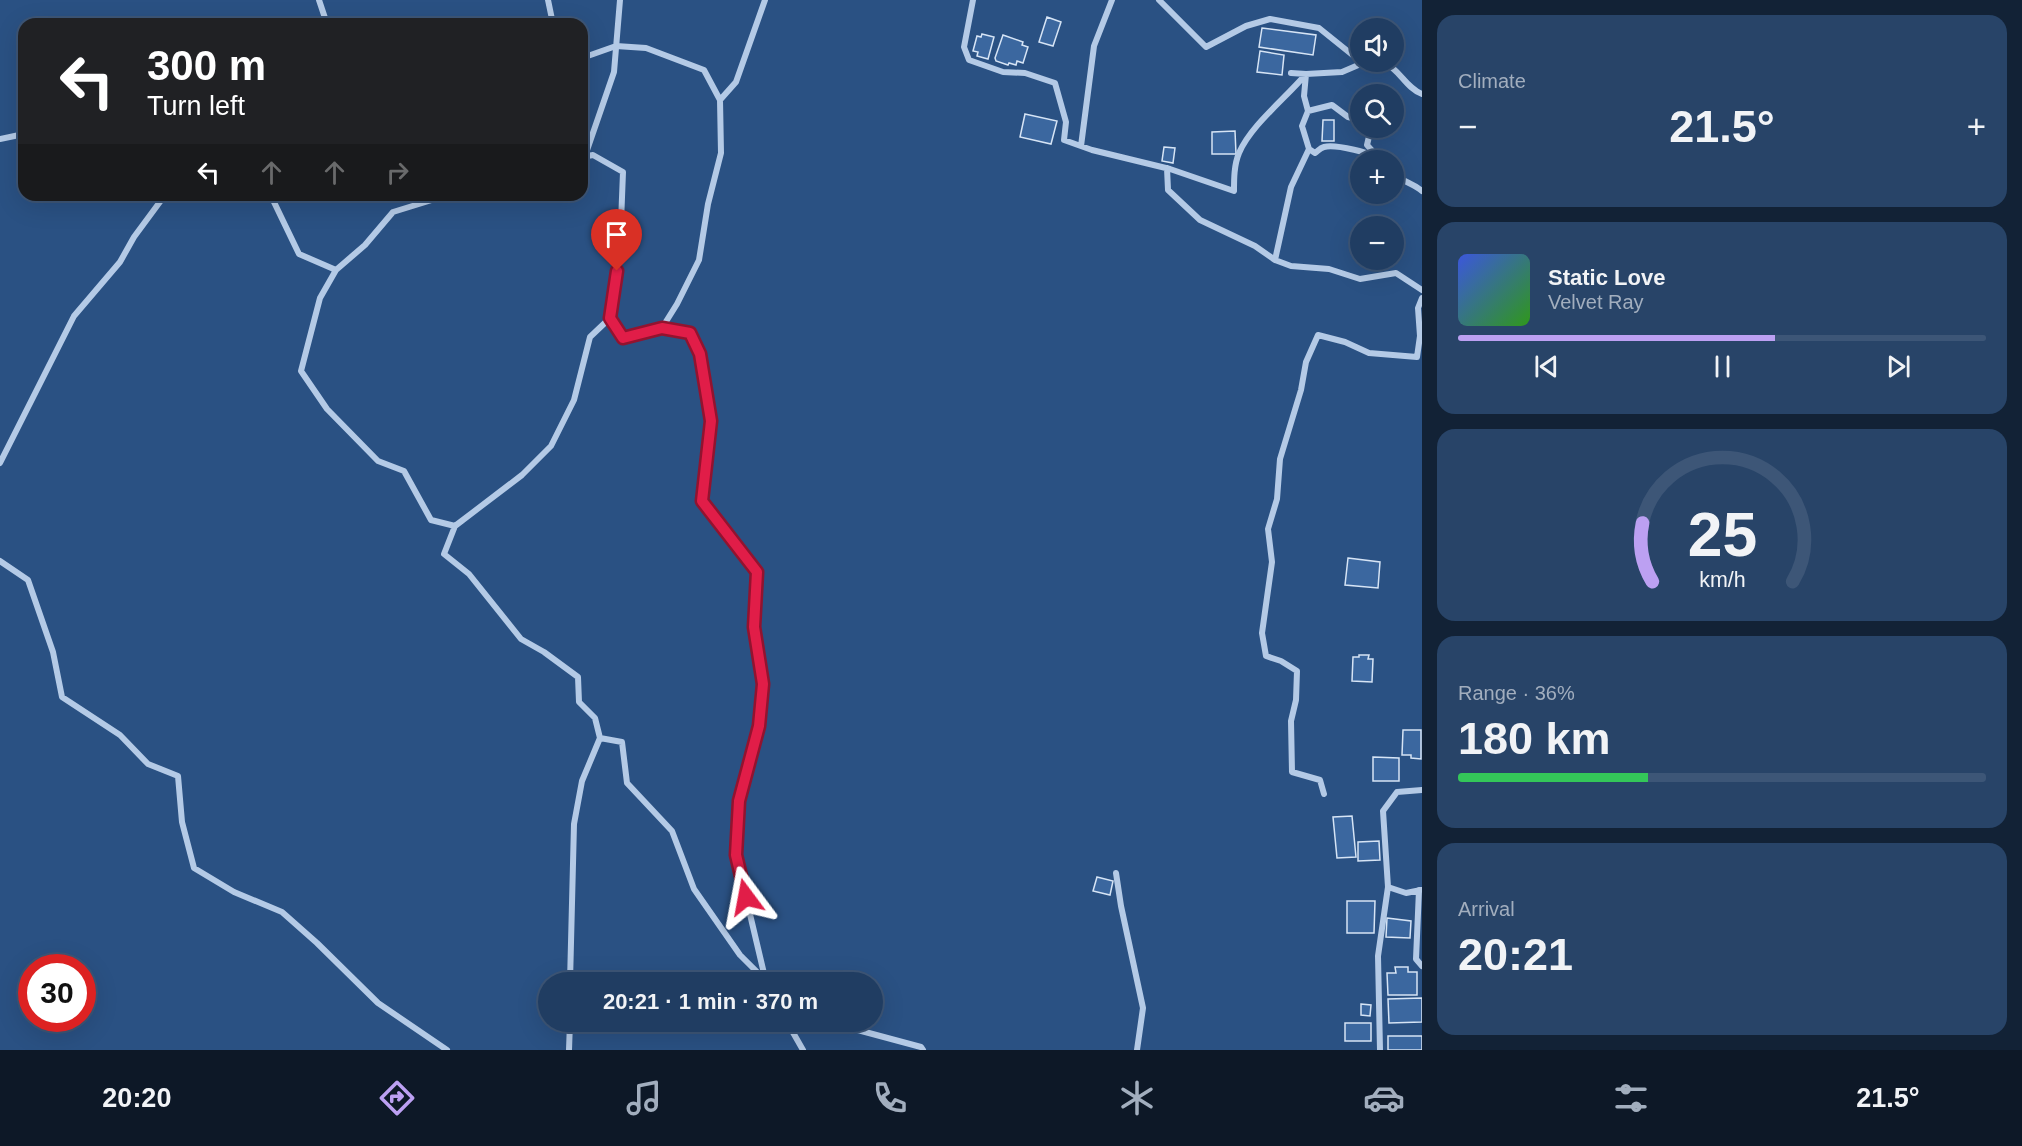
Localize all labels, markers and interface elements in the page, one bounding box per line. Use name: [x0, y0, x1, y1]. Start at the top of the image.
map controls: [1350, 18, 1404, 270]
button: sound: [1350, 18, 1404, 72]
icon: left: [48, 42, 126, 120]
text: 300 m: [147, 42, 266, 89]
text: Climate: [1458, 70, 1526, 92]
button: search: [1350, 84, 1404, 138]
text: Turn left: [147, 91, 245, 121]
text: 21.5°: [1669, 101, 1775, 152]
text: −: [1458, 108, 1477, 145]
text: +: [1967, 108, 1986, 145]
button: +: [1350, 150, 1404, 204]
icon: left: [192, 156, 225, 189]
icon: ahead: [255, 156, 288, 189]
icon: ahead: [318, 156, 351, 189]
icon: right: [381, 156, 414, 189]
pin: [591, 209, 642, 271]
button: −: [1350, 216, 1404, 270]
icon: arrive: [600, 218, 633, 251]
text: Static Love: [1548, 265, 1665, 290]
text: Velvet Ray: [1548, 291, 1644, 313]
icon: previous: [1530, 350, 1563, 383]
icon: pause: [1706, 350, 1739, 383]
icon: next: [1882, 350, 1915, 383]
text: 25: [1687, 500, 1757, 569]
text: km/h: [1699, 568, 1745, 592]
text: Range · 36%: [1458, 682, 1575, 704]
text: 180 km: [1458, 713, 1611, 764]
position arrow: [714, 865, 778, 929]
text: Arrival: [1458, 898, 1515, 920]
text: 20:21: [1458, 929, 1573, 980]
speed limit sign: 30: [18, 954, 96, 1032]
text: 20:21 · 1 min · 370 m: [603, 989, 818, 1014]
icon: directions: [376, 1077, 418, 1119]
icon: music: [623, 1077, 665, 1119]
icon: phone: [869, 1077, 911, 1119]
icon: climate: [1116, 1077, 1158, 1119]
icon: car: [1363, 1077, 1405, 1119]
icon: filters: [1610, 1077, 1652, 1119]
text: 20:20: [102, 1083, 171, 1113]
text: 21.5°: [1856, 1083, 1920, 1113]

